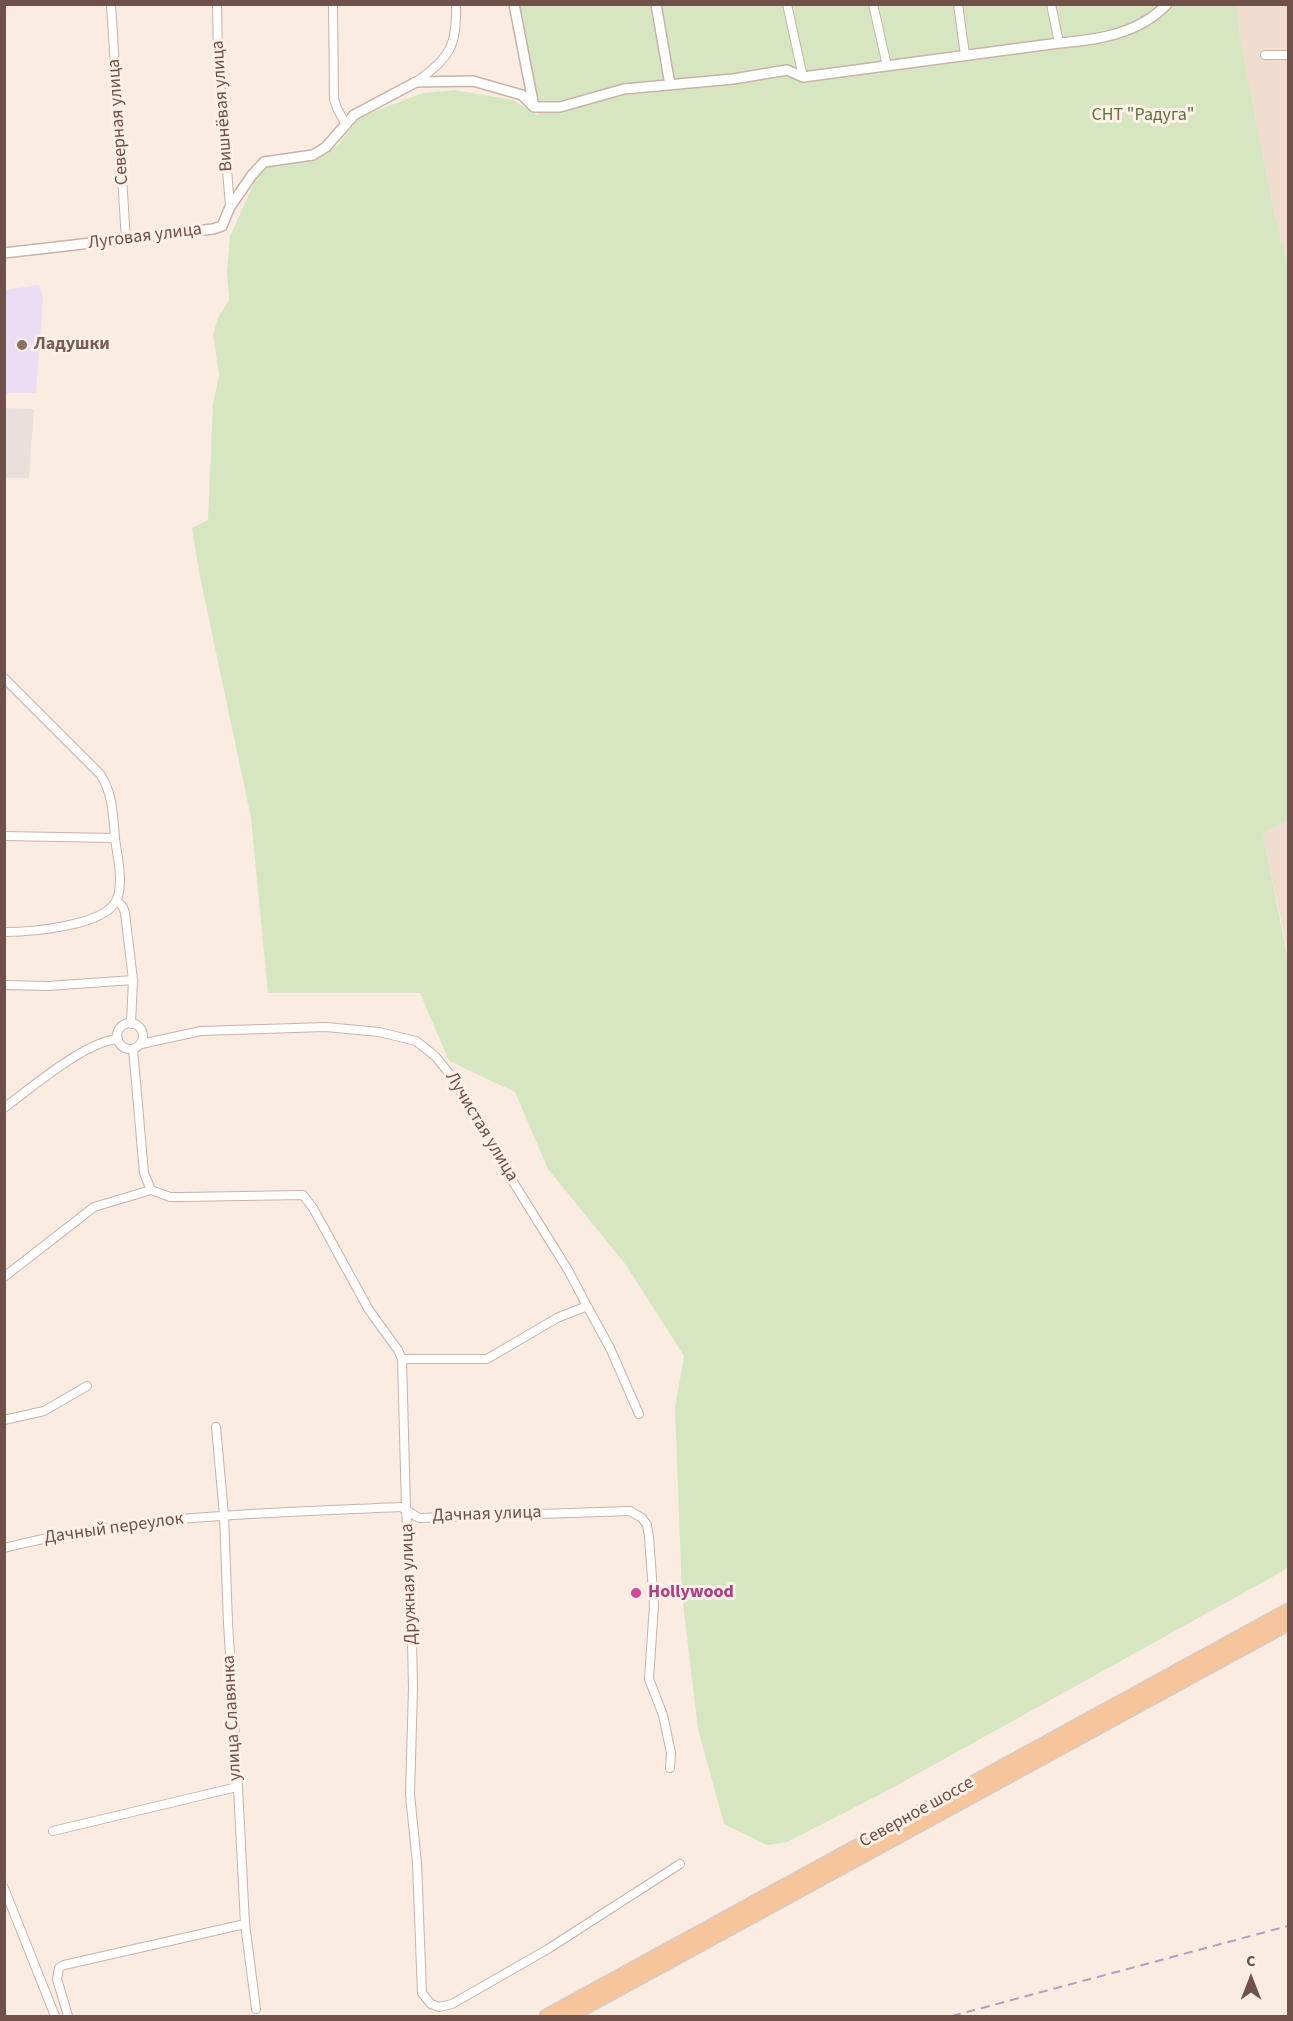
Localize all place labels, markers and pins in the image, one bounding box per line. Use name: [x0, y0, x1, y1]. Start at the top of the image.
place label: Ладушки: [34, 334, 110, 356]
marker: Ладушки: [15, 338, 29, 352]
place label: Hollywood: [648, 1582, 734, 1604]
marker: Hollywood: [629, 1586, 643, 1600]

